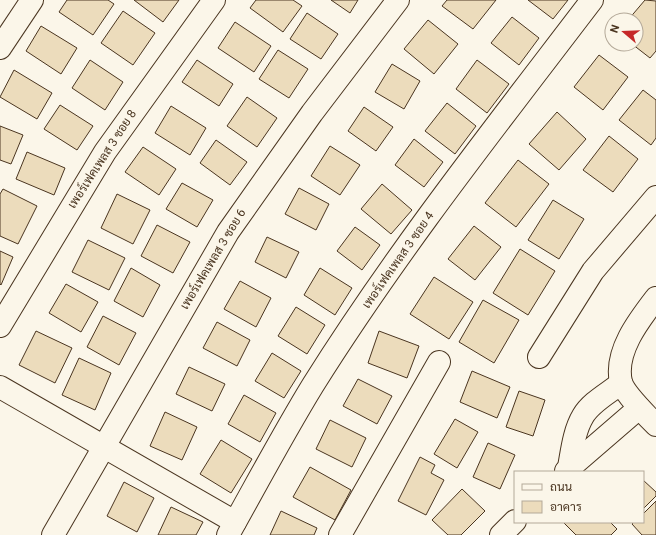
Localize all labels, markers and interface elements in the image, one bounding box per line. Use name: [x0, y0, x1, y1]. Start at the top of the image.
north arrow: [604, 12, 644, 52]
text: N: [608, 23, 623, 35]
street label: เพอร์เฟคเพลส 3 ซอย 8: [64, 106, 139, 211]
street label: เพอร์เฟคเพลส 3 ซอย 6: [177, 205, 249, 312]
street label: เพอร์เฟคเพลส 3 ซอย 4: [359, 208, 437, 311]
legend: [514, 471, 644, 523]
text: ถนน: [550, 480, 573, 494]
text: อาคาร: [550, 500, 582, 514]

